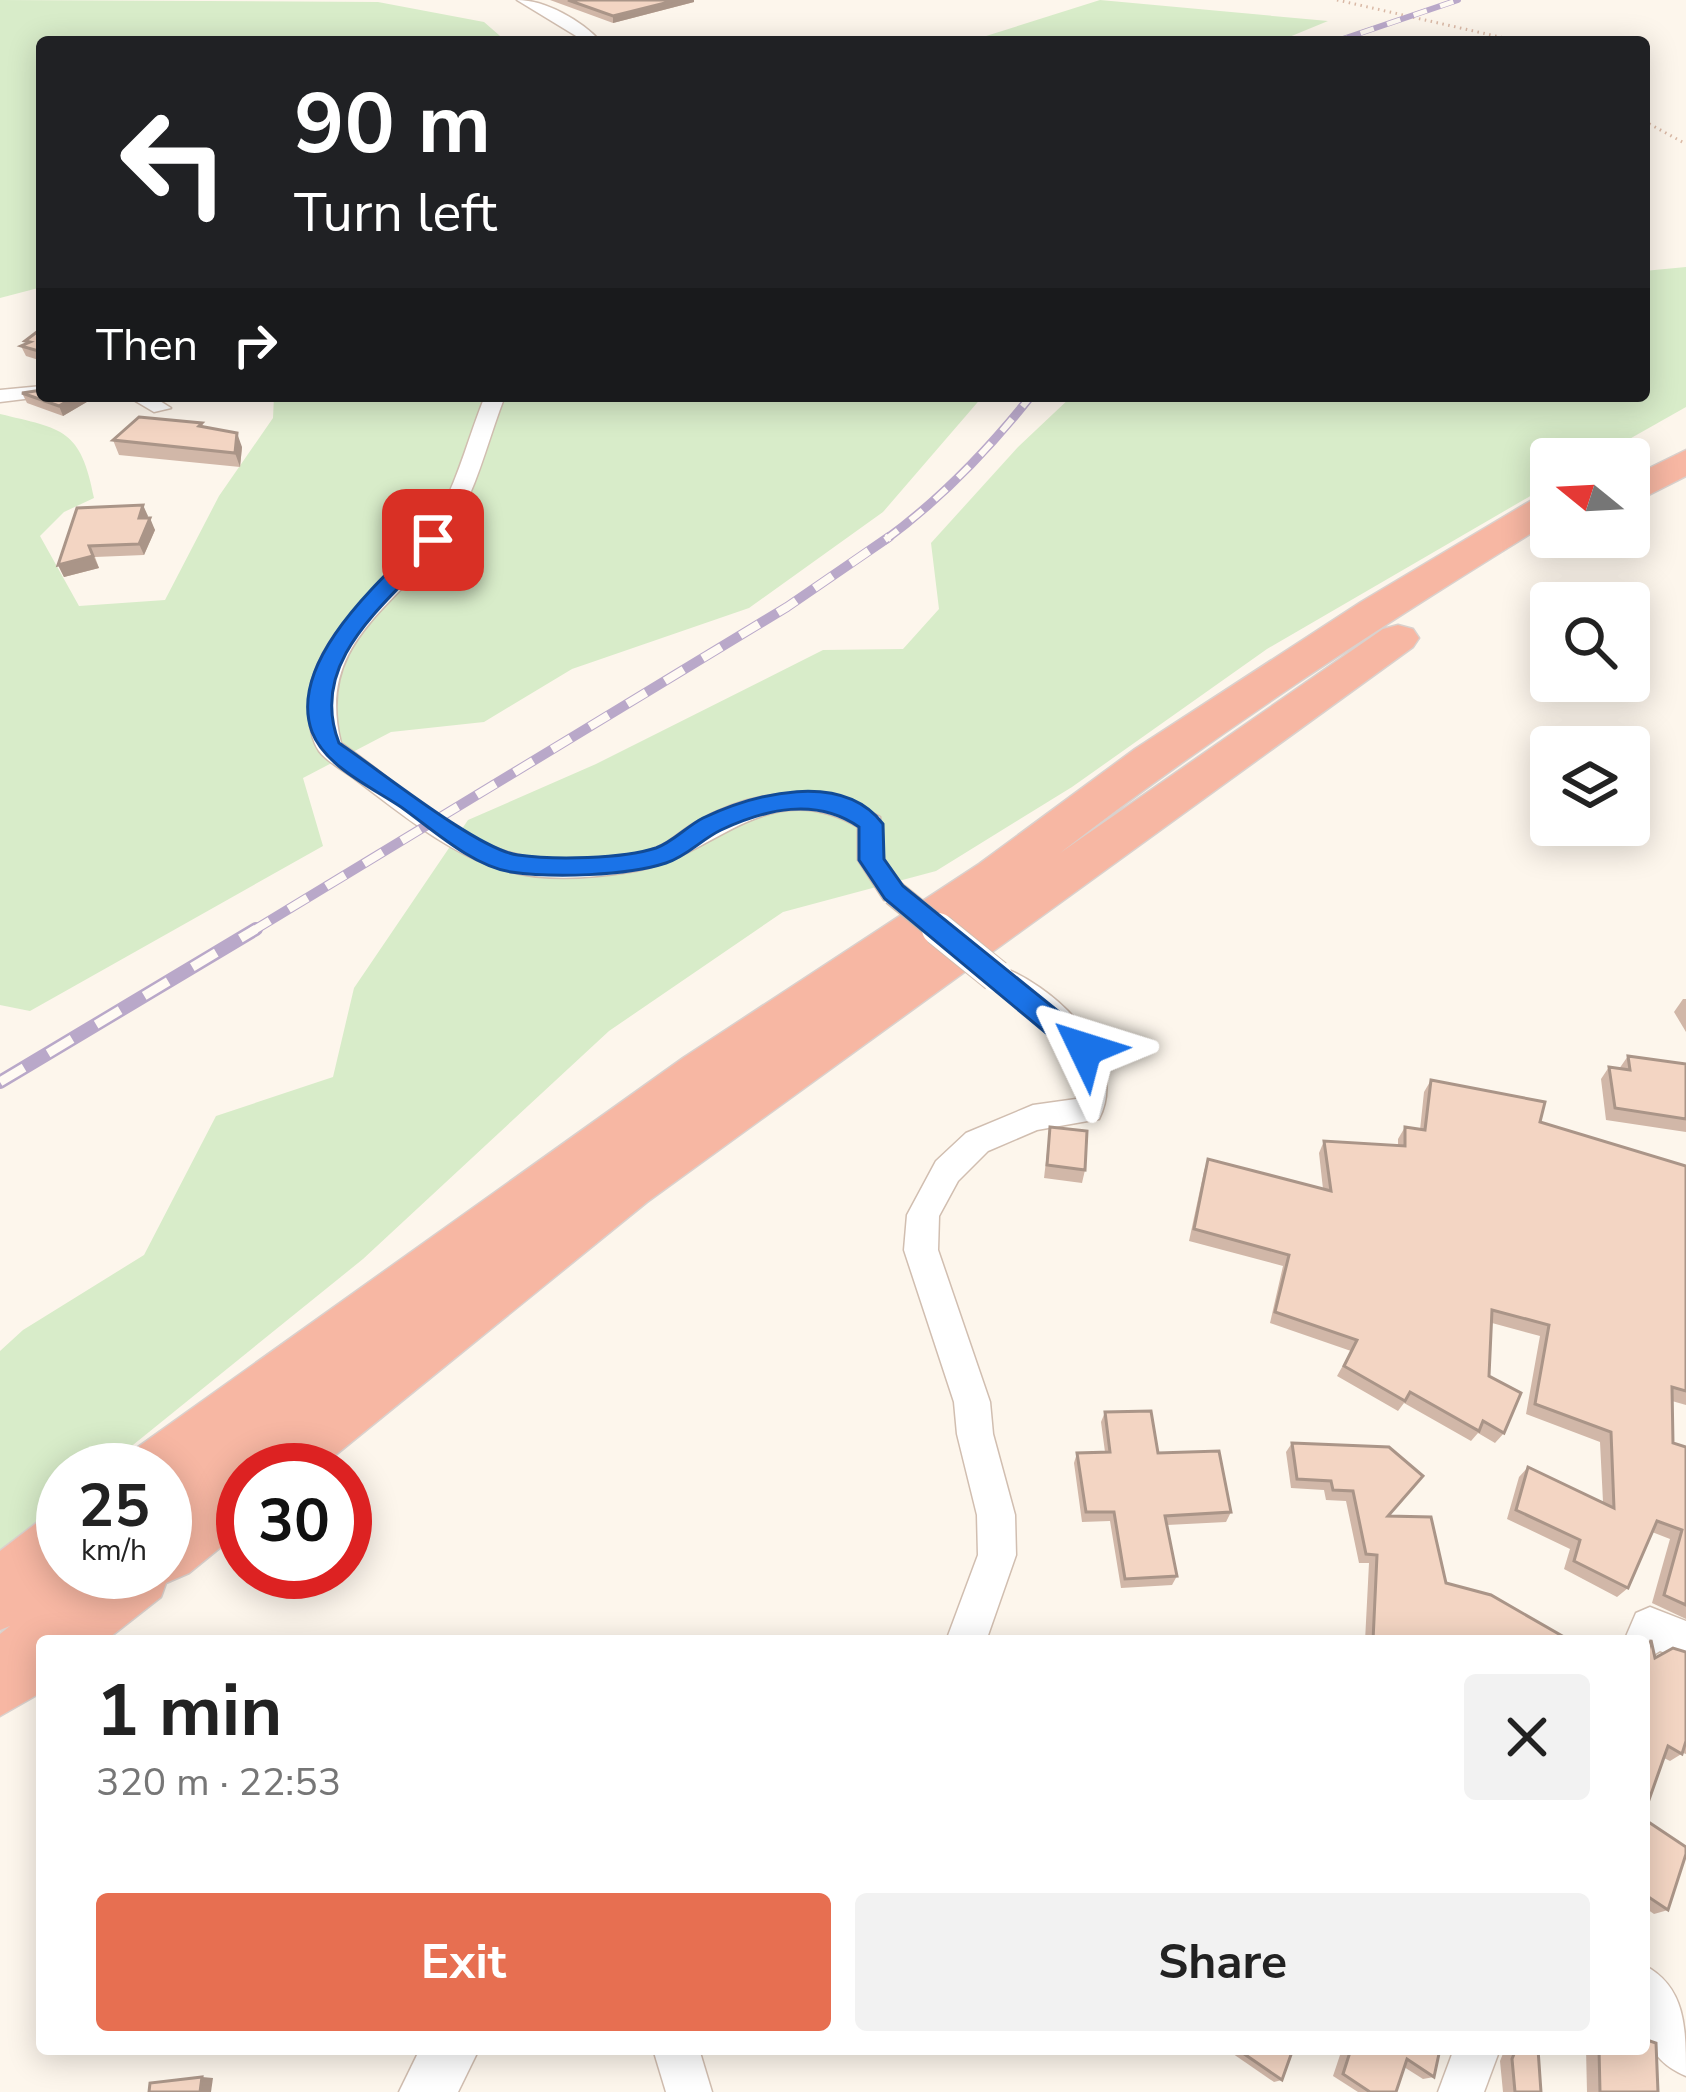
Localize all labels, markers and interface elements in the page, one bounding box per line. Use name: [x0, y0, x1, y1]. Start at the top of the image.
text: 90 m: [294, 67, 491, 182]
icon: left: [96, 84, 252, 240]
text: Turn left: [294, 176, 497, 250]
icon: right: [222, 312, 288, 378]
text: Then: [96, 315, 198, 376]
north arrow: [1530, 438, 1650, 558]
map controls: [1530, 438, 1650, 846]
pin: [382, 489, 484, 591]
icon: arrive: [400, 507, 466, 573]
button: search: [1530, 582, 1650, 702]
button: layers: [1530, 726, 1650, 846]
position arrow: [1022, 986, 1148, 1112]
speed limit sign: 30: [216, 1443, 372, 1599]
text: 25: [78, 1465, 150, 1547]
text: km/h: [81, 1530, 147, 1571]
text: 1 min: [96, 1662, 282, 1760]
button: close: [1464, 1674, 1590, 1800]
text: 320 m · 22:53: [96, 1756, 341, 1809]
button: Exit: [96, 1893, 831, 2031]
button: Share: [855, 1893, 1590, 2031]

